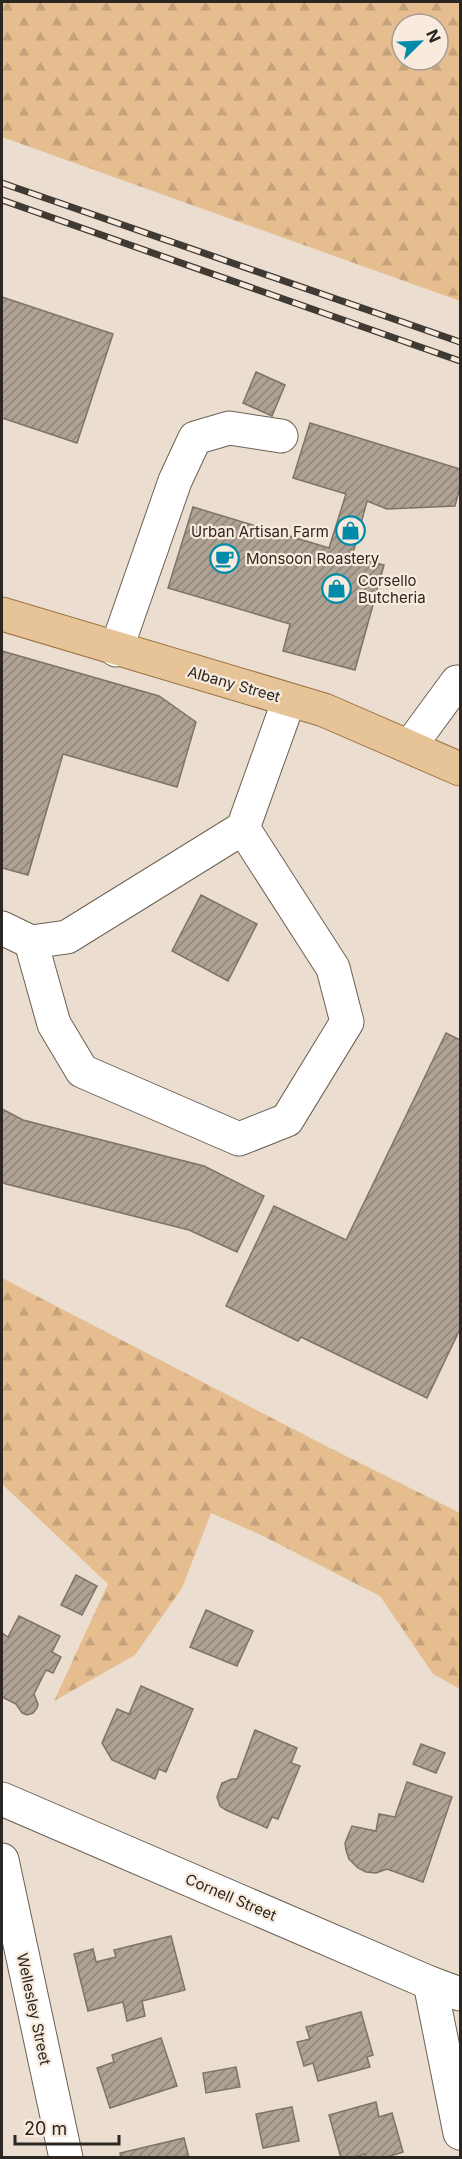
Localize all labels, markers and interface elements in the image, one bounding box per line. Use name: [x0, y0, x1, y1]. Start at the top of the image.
north arrow: [390, 12, 450, 72]
text: N: [422, 26, 445, 46]
shop icon: Urban Artisan Farm: [334, 515, 366, 547]
place label: Urban Artisan Farm: [191, 522, 329, 541]
cafe icon: Monsoon Roastery: [209, 542, 241, 574]
place label: Monsoon Roastery: [246, 549, 380, 568]
place label: Corsello Butcheria: [358, 571, 426, 607]
shop icon: Corsello Butcheria: [321, 573, 353, 605]
street label: Albany Street: [186, 662, 283, 706]
street label: Cornell Street: [183, 1869, 280, 1925]
street label: Wellesley Street: [13, 1951, 55, 2067]
scale bar: [15, 2108, 118, 2146]
text: 20 m: [24, 2118, 67, 2139]

